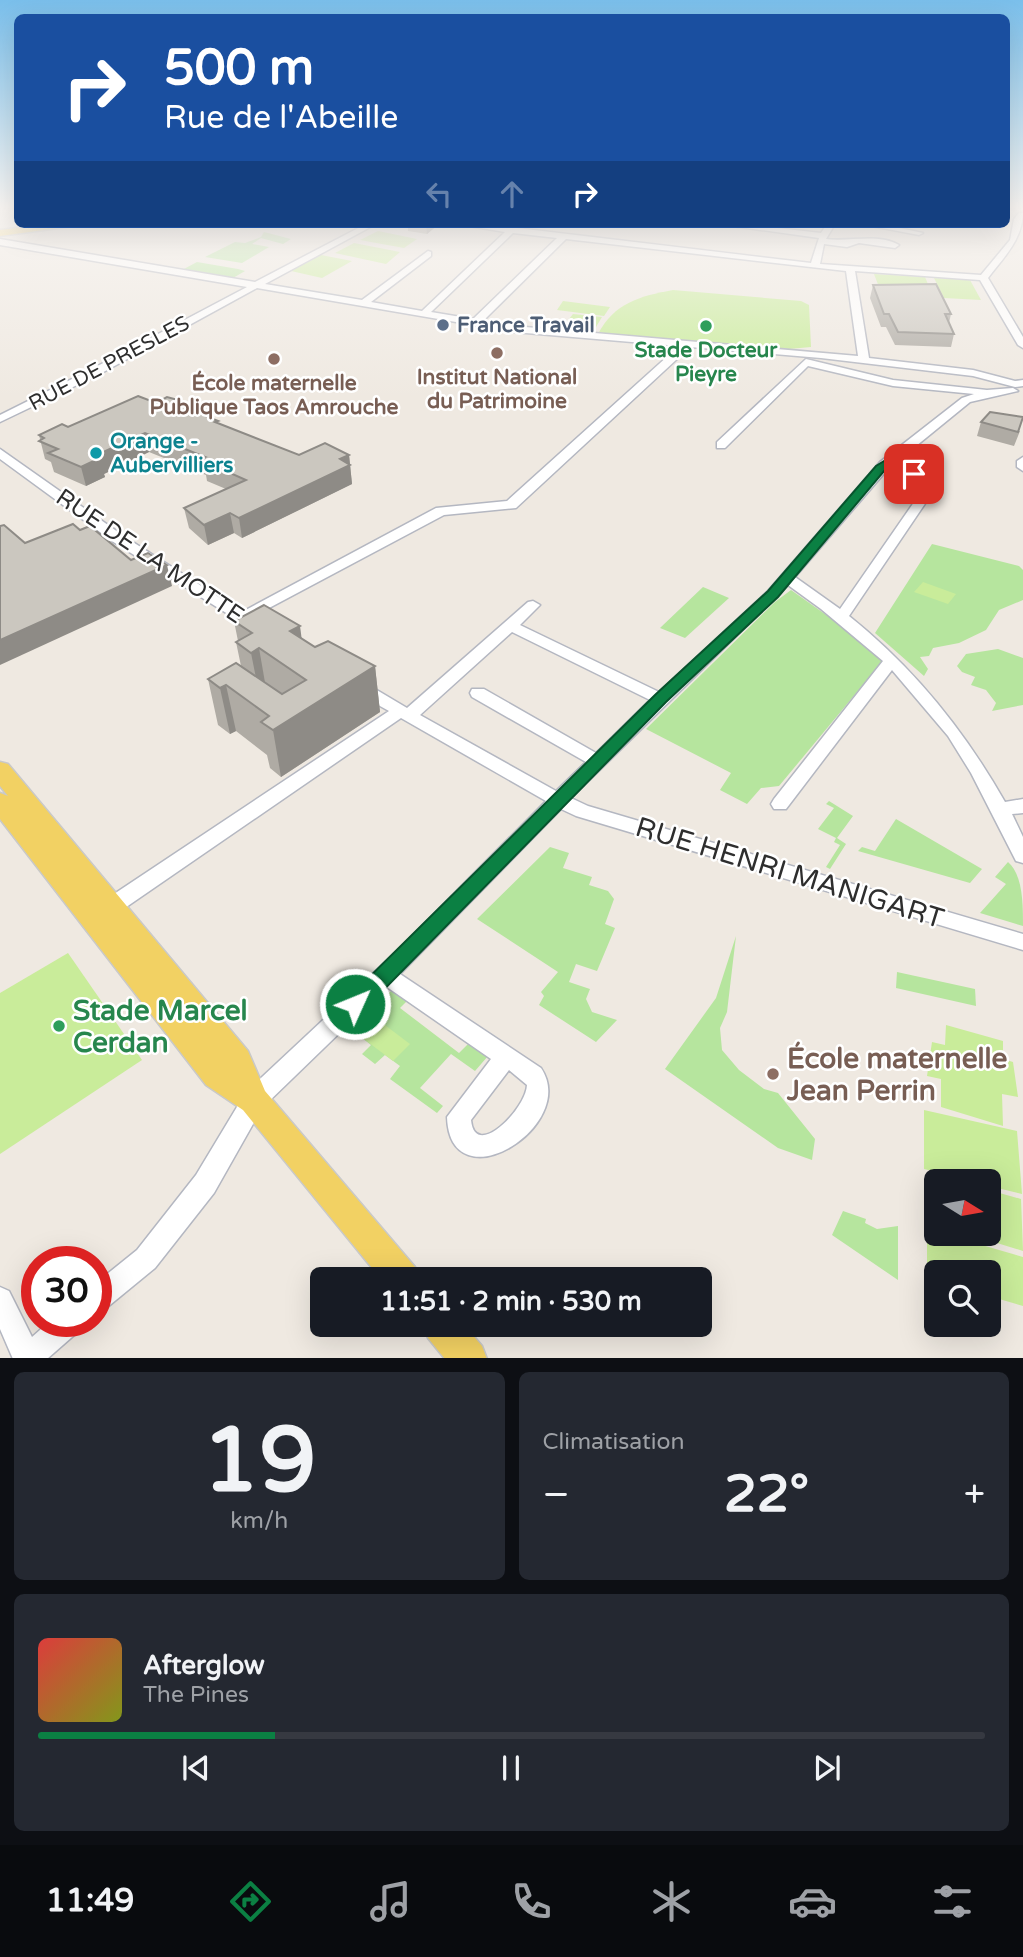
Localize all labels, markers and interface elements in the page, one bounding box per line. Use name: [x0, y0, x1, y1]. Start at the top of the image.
text: 500 m: [164, 39, 314, 98]
icon: right: [49, 42, 140, 133]
text: Rue de l'Abeille: [164, 99, 398, 137]
icon: left: [420, 175, 458, 213]
icon: ahead: [493, 175, 531, 213]
icon: right: [566, 175, 604, 213]
street label: RUE DE PRESLES: [25, 311, 194, 416]
place label: France Travail: [457, 313, 595, 338]
marker: France Travail: [435, 317, 451, 333]
marker: Stade Docteur Pieyre: [698, 318, 714, 334]
place label: Stade Docteur Pieyre: [635, 338, 778, 387]
marker: Institut National du Patrimoine: [489, 345, 505, 361]
marker: École maternelle Publique Taos Amrouche: [266, 351, 282, 367]
place label: Institut National du Patrimoine: [417, 365, 577, 414]
place label: École maternelle Publique Taos Amrouche: [149, 370, 399, 420]
place label: Orange - Aubervilliers: [110, 429, 233, 478]
pin: [884, 444, 944, 504]
marker: Orange - Aubervilliers: [88, 445, 104, 461]
icon: arrive: [895, 455, 933, 493]
street label: RUE DE LA MOTTE: [50, 483, 249, 630]
street label: RUE HENRI MANIGART: [632, 810, 948, 936]
position arrow: [318, 967, 392, 1041]
place label: Stade Marcel Cerdan: [73, 994, 248, 1060]
marker: Stade Marcel Cerdan: [51, 1018, 67, 1034]
place label: École maternelle Jean Perrin: [786, 1041, 1007, 1108]
marker: École maternelle Jean Perrin: [765, 1066, 781, 1082]
north arrow: [924, 1169, 1001, 1246]
map controls: [924, 1169, 1001, 1337]
speed limit sign: 30: [21, 1246, 112, 1337]
button: search: [924, 1260, 1001, 1337]
text: 11:51 · 2 min · 530 m: [380, 1286, 642, 1317]
text: 19: [202, 1406, 316, 1516]
text: Climatisation: [543, 1428, 684, 1456]
text: 22°: [724, 1463, 809, 1526]
text: −: [543, 1472, 570, 1518]
text: +: [964, 1472, 985, 1518]
text: km/h: [230, 1507, 288, 1535]
text: Afterglow: [143, 1650, 265, 1681]
text: The Pines: [143, 1681, 249, 1709]
icon: previous: [177, 1749, 215, 1787]
icon: pause: [492, 1749, 530, 1787]
icon: next: [808, 1749, 846, 1787]
icon: directions: [226, 1877, 275, 1926]
icon: music: [366, 1877, 415, 1926]
icon: phone: [507, 1877, 556, 1926]
icon: climate: [647, 1877, 696, 1926]
icon: car: [788, 1877, 837, 1926]
icon: filters: [928, 1877, 977, 1926]
text: 11:49: [46, 1882, 134, 1920]

